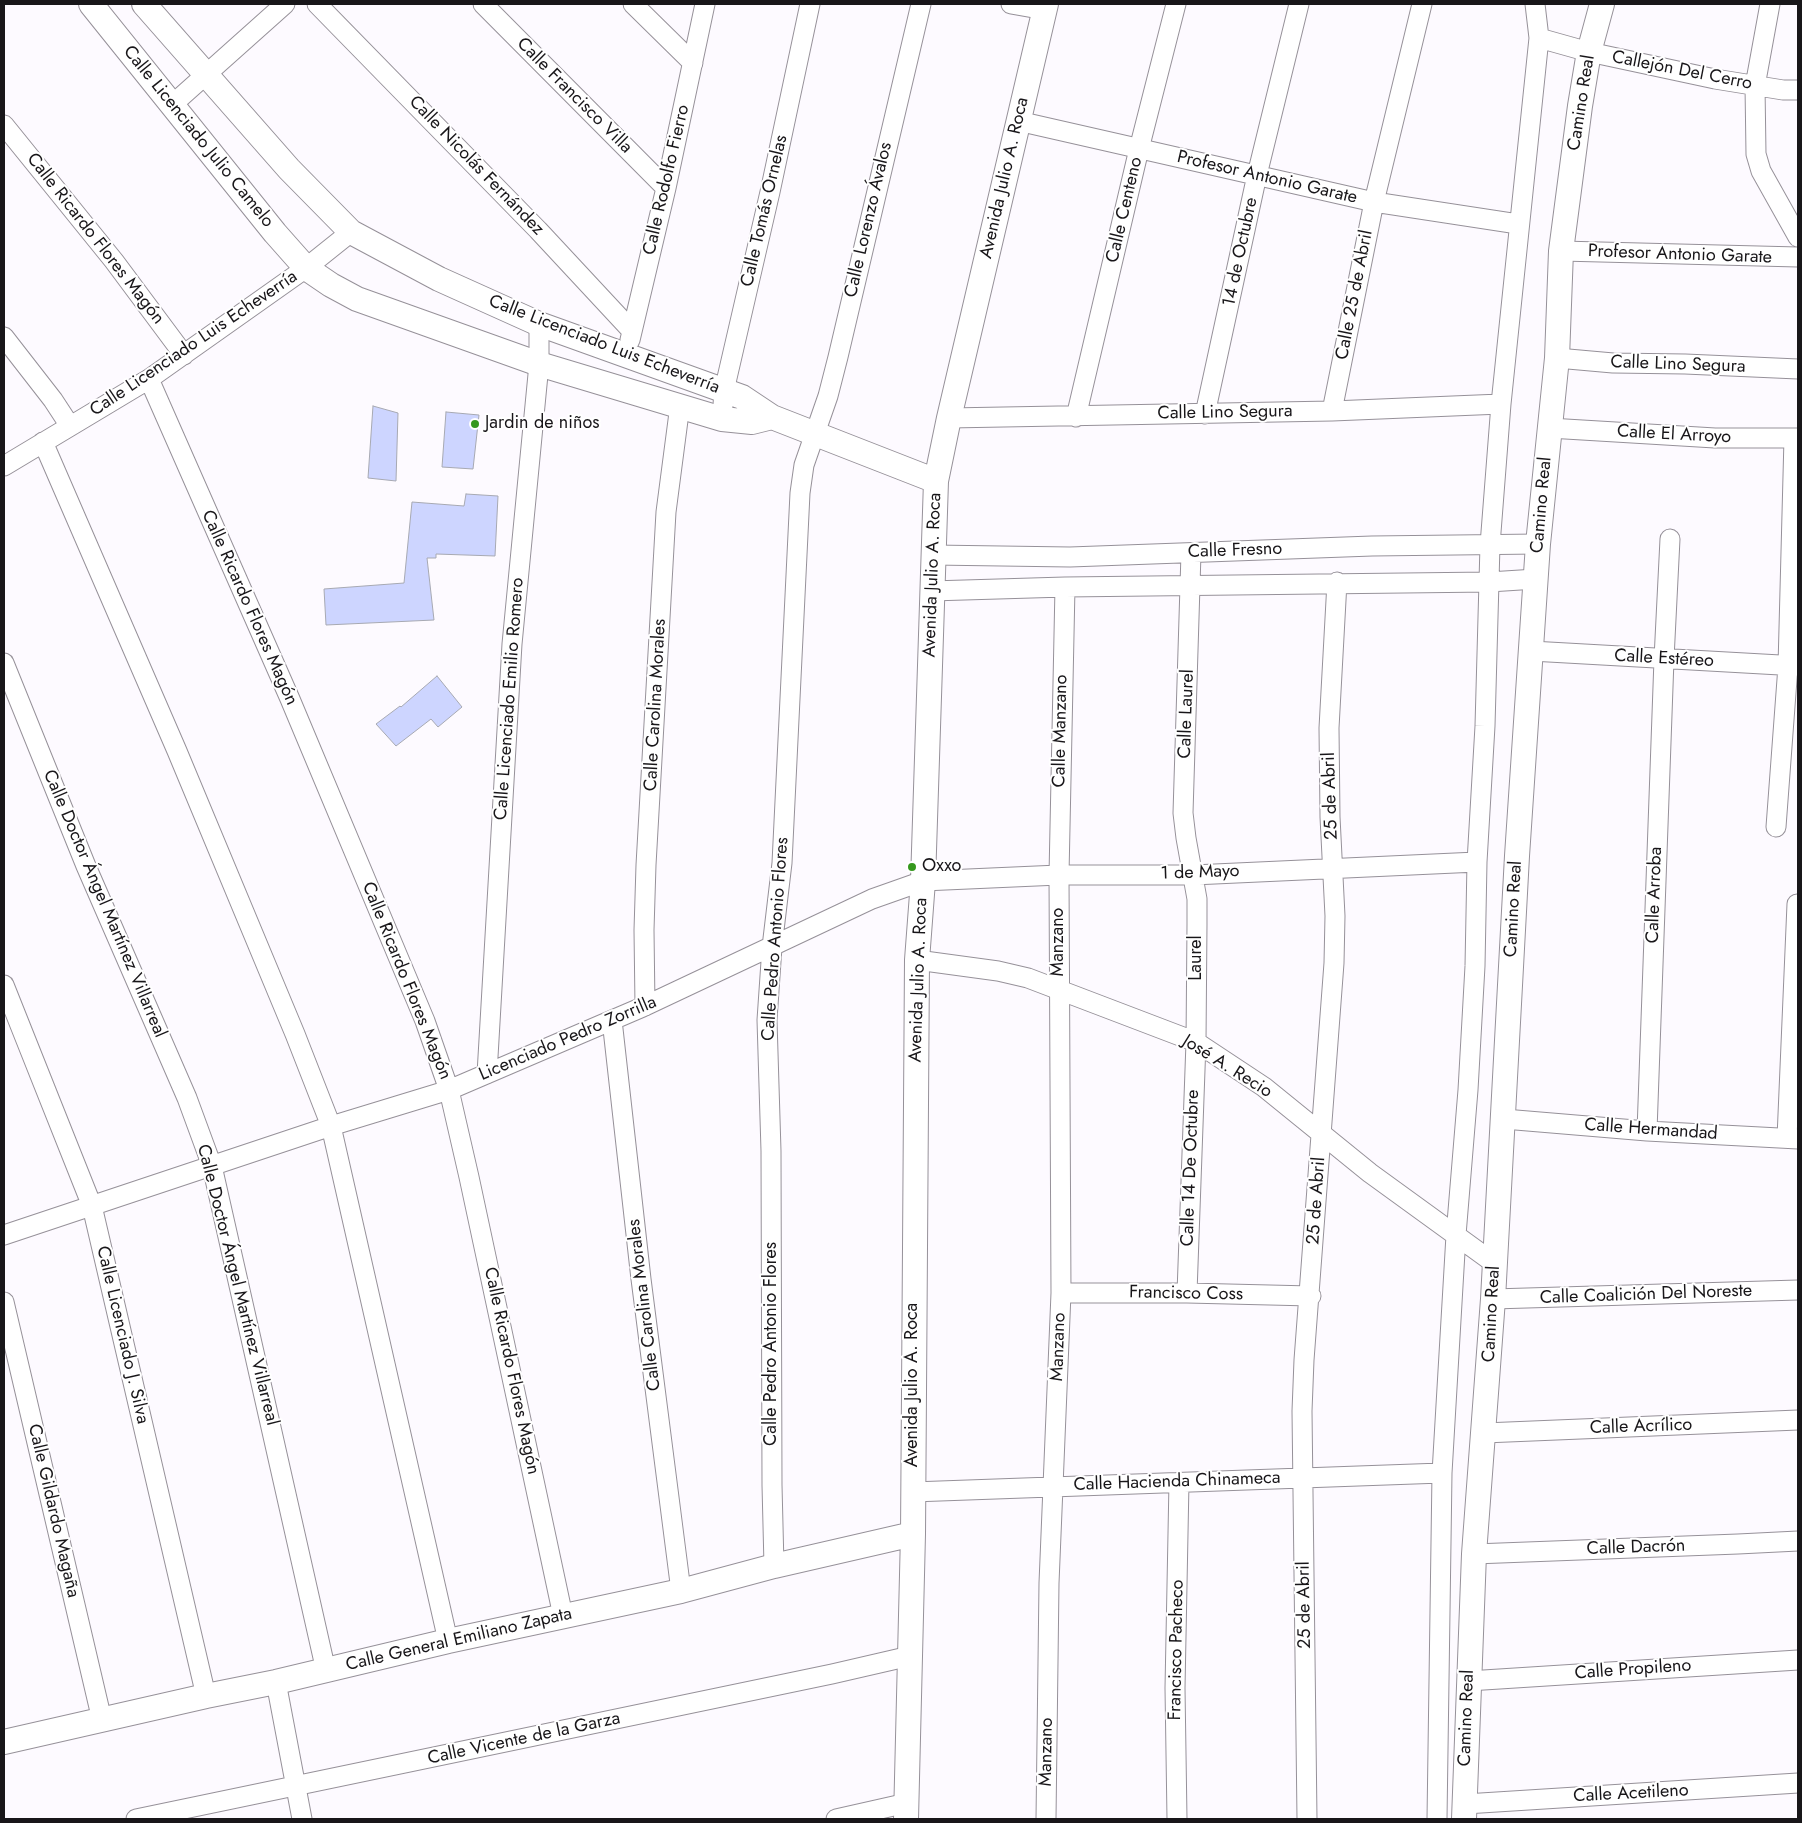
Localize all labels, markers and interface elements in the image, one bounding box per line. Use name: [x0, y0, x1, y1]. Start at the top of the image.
street label: Calle Francisco Villa: [512, 34, 636, 158]
street label: Calle Licenciado Julio Camelo: [118, 42, 278, 232]
street label: Callejón Del Cerro: [1610, 47, 1754, 95]
street label: Camino Real: [1564, 54, 1600, 152]
street label: Calle Nicolás Fernández: [404, 92, 548, 240]
street label: Avenida Julio A. Roca: [976, 95, 1034, 261]
street label: Calle Rodolfo Fierro: [639, 103, 695, 257]
street label: Calle Tomás Ornelas: [737, 133, 793, 289]
street label: Calle Lorenzo Ávalos: [841, 140, 897, 300]
street label: Profesor Antonio Garate: [1175, 147, 1359, 209]
street label: Calle Ricardo Flores Magón: [21, 149, 169, 329]
street label: Calle Centeno: [1102, 155, 1148, 265]
street label: 14 de Octubre: [1219, 195, 1263, 309]
street label: Calle 25 de Abril: [1332, 228, 1378, 362]
street label: Profesor Antonio Garate: [1588, 241, 1772, 269]
street label: Calle Licenciado Luis Echeverría: [86, 266, 302, 422]
street label: Calle Licenciado Luis Echeverría: [486, 291, 722, 399]
street label: Calle Lino Segura: [1610, 352, 1746, 378]
street label: Calle Lino Segura: [1157, 401, 1293, 425]
place label: Jardin de niños: [485, 413, 600, 435]
marker: Jardin de niños: [469, 418, 481, 430]
street label: Calle El Arroyo: [1616, 421, 1732, 449]
street label: Camino Real: [1527, 456, 1557, 554]
street label: Avenida Julio A. Roca: [919, 492, 947, 658]
street label: Calle Ricardo Flores Magón: [196, 507, 302, 709]
street label: Calle Fresno: [1188, 539, 1282, 563]
street label: Calle Licenciado Emilio Romero: [491, 577, 529, 821]
street label: Calle Carolina Morales: [641, 618, 671, 792]
street label: Calle Estéreo: [1614, 646, 1714, 672]
street label: Calle Laurel: [1175, 669, 1199, 759]
street label: Calle Manzano: [1049, 674, 1073, 788]
street label: 25 de Abril: [1319, 752, 1343, 840]
street label: Calle Doctor Ángel Martínez Villarreal: [38, 767, 170, 1041]
street label: Calle Pedro Antonio Flores: [758, 836, 794, 1042]
street label: Calle Arroba: [1643, 846, 1667, 944]
place label: Oxxo: [922, 856, 961, 878]
street label: Camino Real: [1501, 860, 1527, 958]
marker: Oxxo: [906, 861, 918, 873]
street label: 1 de Mayo: [1160, 861, 1240, 885]
street label: Calle Ricardo Flores Magón: [356, 879, 456, 1083]
street label: Avenida Julio A. Roca: [905, 897, 933, 1063]
street label: Manzano: [1048, 908, 1070, 976]
street label: Laurel: [1186, 935, 1208, 981]
street label: Licenciado Pedro Zorrilla: [476, 992, 660, 1086]
street label: José A. Recio: [1178, 1031, 1276, 1103]
street label: Calle 14 De Octubre: [1177, 1089, 1205, 1247]
street label: Calle Hermandad: [1584, 1115, 1718, 1145]
street label: Calle Doctor Ángel Martínez Villarreal: [192, 1142, 282, 1428]
street label: 25 de Abril: [1303, 1156, 1331, 1246]
street label: Calle Carolina Morales: [624, 1218, 666, 1392]
street label: Calle Pedro Antonio Flores: [761, 1242, 783, 1446]
street label: Calle Licenciado J. Silva: [91, 1244, 153, 1426]
street label: Calle Ricardo Flores Magón: [478, 1265, 544, 1477]
street label: Camino Real: [1479, 1265, 1505, 1363]
street label: Calle Coalición Del Noreste: [1539, 1281, 1753, 1309]
street label: Francisco Coss: [1129, 1282, 1243, 1306]
street label: Avenida Julio A. Roca: [902, 1303, 924, 1467]
street label: Manzano: [1047, 1312, 1071, 1382]
street label: Calle Acrílico: [1589, 1414, 1693, 1440]
street label: Calle Gildardo Magaña: [23, 1422, 83, 1600]
street label: Calle Hacienda Chinameca: [1073, 1468, 1281, 1496]
street label: Calle Dacrón: [1586, 1535, 1686, 1561]
street label: 25 de Abril: [1293, 1561, 1317, 1649]
street label: Francisco Pacheco: [1165, 1579, 1189, 1721]
street label: Calle General Emiliano Zapata: [344, 1603, 574, 1677]
street label: Calle Propileno: [1574, 1655, 1692, 1685]
street label: Camino Real: [1455, 1669, 1479, 1767]
street label: Calle Vicente de la Garza: [426, 1708, 622, 1770]
street label: Manzano: [1036, 1717, 1058, 1787]
street label: Calle Acetileno: [1573, 1780, 1689, 1808]

